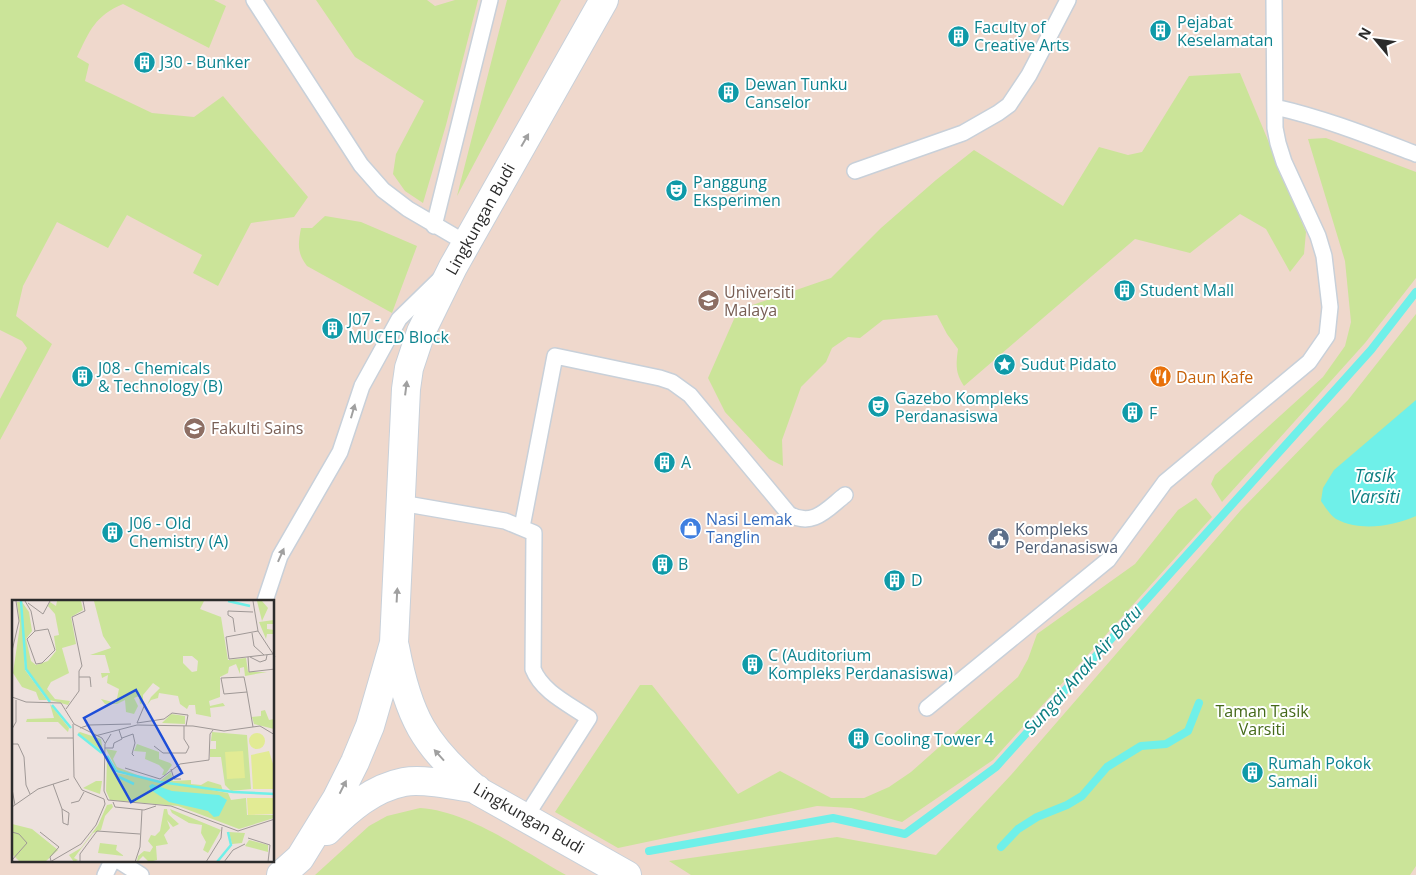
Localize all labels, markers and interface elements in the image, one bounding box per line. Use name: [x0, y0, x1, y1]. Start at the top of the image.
place label: Pejabat Keselamatan: [1177, 11, 1273, 51]
north arrow: [1351, 15, 1401, 65]
place label: Faculty of Creative Arts: [974, 16, 1069, 56]
building icon: Pejabat Keselamatan: [1149, 19, 1173, 43]
building icon: Faculty of Creative Arts: [946, 24, 970, 48]
text: N: [1353, 24, 1375, 43]
building icon: J30 - Bunker: [132, 50, 156, 74]
place label: J30 - Bunker: [158, 51, 250, 73]
place label: Dewan Tunku Canselor: [745, 73, 848, 113]
building icon: Dewan Tunku Canselor: [717, 81, 741, 105]
one-way arrow: [520, 133, 529, 146]
street label: Lingkungan Budi: [440, 159, 520, 279]
place label: Panggung Eksperimen: [693, 171, 781, 211]
theatre icon: Panggung Eksperimen: [665, 179, 689, 203]
building icon: Student Mall: [1112, 278, 1136, 302]
place label: Student Mall: [1140, 279, 1234, 301]
place label: Universiti Malaya: [724, 281, 794, 321]
school or university icon: Universiti Malaya: [696, 289, 720, 313]
place label: J07 - MUCED Block: [346, 308, 449, 348]
building icon: J07 - MUCED Block: [320, 316, 344, 340]
place icon: Sudut Pidato: [993, 352, 1017, 376]
place label: Sudut Pidato: [1021, 353, 1117, 375]
place label: J08 - Chemicals & Technology (B): [96, 357, 223, 397]
building icon: J08 - Chemicals & Technology (B): [70, 365, 94, 389]
restaurant icon: Daun Kafe: [1148, 365, 1172, 389]
place label: Daun Kafe: [1176, 366, 1253, 388]
one-way arrow: [402, 379, 410, 395]
place label: Gazebo Kompleks Perdanasiswa: [895, 387, 1029, 427]
theatre icon: Gazebo Kompleks Perdanasiswa: [867, 395, 891, 419]
building icon: F: [1121, 401, 1145, 425]
place label: F: [1149, 402, 1157, 424]
one-way arrow: [349, 403, 357, 418]
school or university icon: Fakulti Sains: [183, 416, 207, 440]
place label: Fakulti Sains: [211, 417, 303, 439]
building icon: A: [653, 450, 677, 474]
place label: A: [681, 451, 692, 473]
water label: Tasik Varsiti: [1350, 463, 1400, 508]
place label: Nasi Lemak Tanglin: [706, 508, 793, 548]
place label: J06 - Old Chemistry (A): [127, 512, 229, 552]
shop icon: Nasi Lemak Tanglin: [678, 516, 702, 540]
place label: Kompleks Perdanasiswa: [1015, 518, 1118, 558]
building icon: J06 - Old Chemistry (A): [101, 520, 125, 544]
public building icon: Kompleks Perdanasiswa: [987, 526, 1011, 550]
one-way arrow: [277, 548, 285, 562]
building icon: B: [650, 552, 674, 576]
place label: B: [678, 553, 688, 575]
building icon: D: [883, 568, 907, 592]
place label: D: [911, 569, 923, 591]
one-way arrow: [393, 586, 401, 602]
water label: Sungai Anak Air Batu: [1018, 599, 1147, 739]
inset map: [12, 600, 275, 862]
place label: C (Auditorium Kompleks Perdanasiswa): [768, 644, 953, 684]
building icon: C (Auditorium Kompleks Perdanasiswa): [740, 652, 764, 676]
park label: Taman Tasik Varsiti: [1215, 700, 1309, 740]
building icon: Cooling Tower 4: [846, 727, 870, 751]
place label: Cooling Tower 4: [874, 728, 994, 750]
one-way arrow: [433, 749, 445, 761]
place label: Rumah Pokok Samali: [1268, 752, 1372, 792]
building icon: Rumah Pokok Samali: [1240, 760, 1264, 784]
street label: Lingkungan Budi: [470, 777, 588, 859]
one-way arrow: [339, 779, 347, 794]

